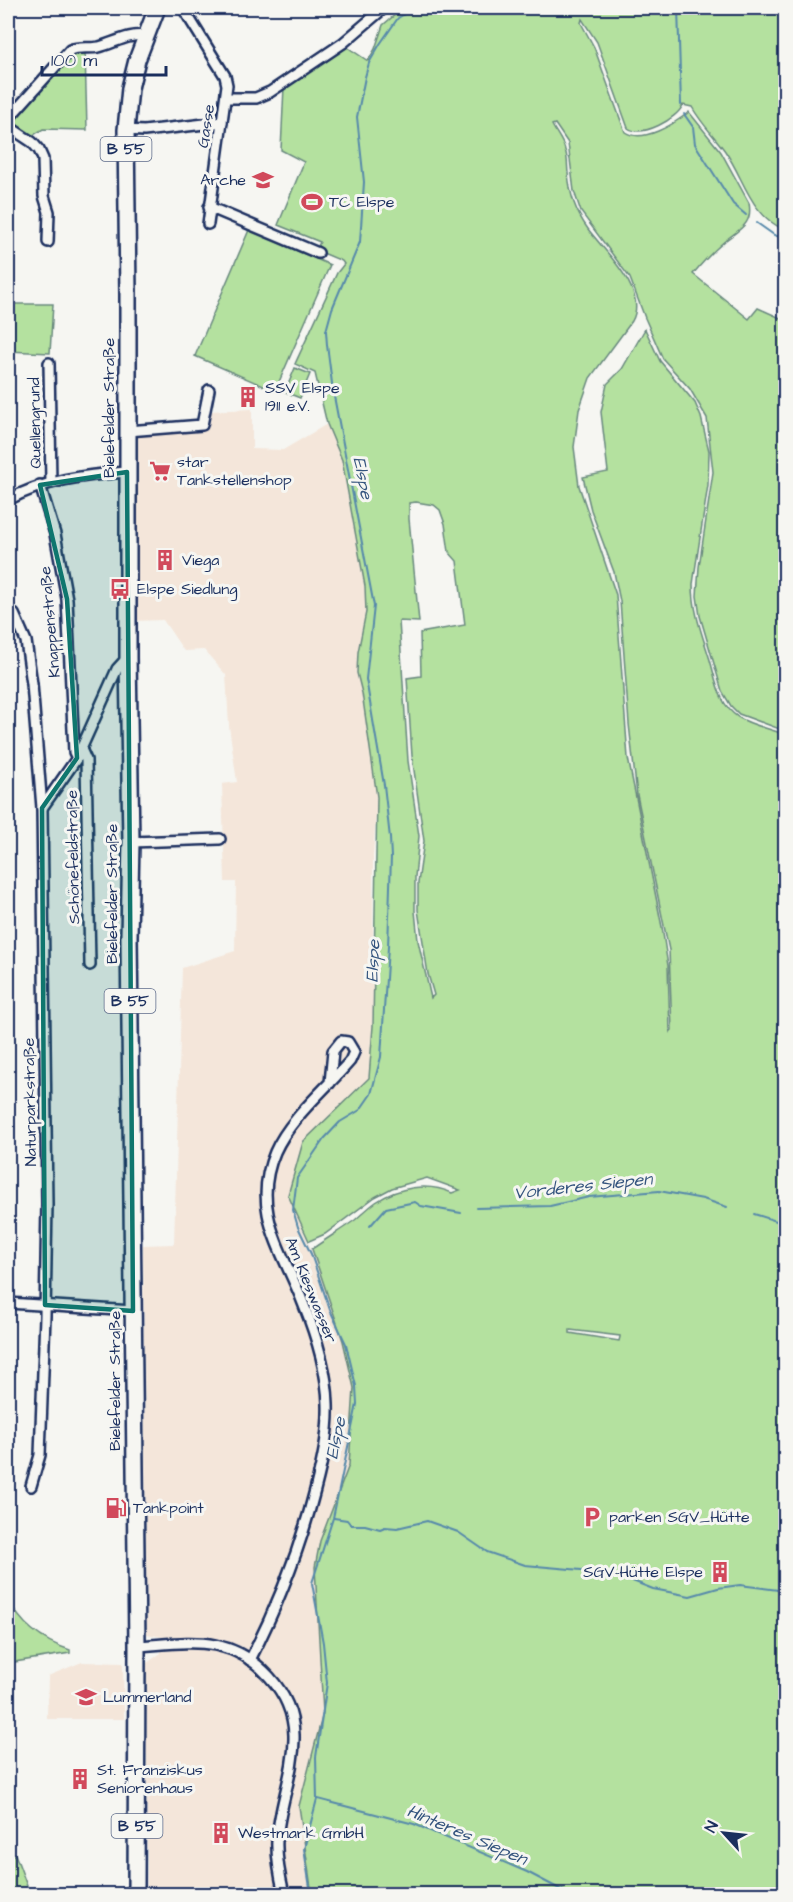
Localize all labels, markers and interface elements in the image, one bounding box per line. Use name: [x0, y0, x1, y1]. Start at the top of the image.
scale bar: [42, 39, 166, 77]
text: 100 m: [51, 48, 97, 73]
street label: Gasse: [192, 102, 220, 149]
road number: B 55: [100, 137, 152, 161]
school or university icon: Arche: [251, 168, 275, 192]
place label: Arche: [200, 169, 246, 191]
sports icon: TC Elspe: [300, 190, 324, 214]
place label: TC Elspe: [329, 191, 395, 213]
street label: Bielefelder Straße: [98, 338, 120, 478]
street label: Quellengrund: [23, 377, 48, 469]
place label: SSV Elspe 1911 e.V.: [265, 377, 340, 417]
building icon: SSV Elspe 1911 e.V.: [236, 385, 260, 409]
place label: star Tankstellenshop: [177, 451, 292, 491]
water label: Elspe: [347, 455, 380, 502]
supermarket icon: star Tankstellenshop: [148, 459, 172, 483]
building icon: Viega: [153, 548, 177, 572]
place label: Viega: [182, 549, 220, 572]
street label: Knappenstraße: [34, 565, 66, 679]
bus stop icon: Elspe Siedlung: [108, 577, 132, 601]
place label: Elspe Siedlung: [137, 578, 237, 601]
street label: Schönefeldstraße: [61, 789, 85, 924]
street label: Bielefelder Straße: [101, 824, 123, 964]
water label: Elspe: [359, 938, 387, 983]
road number: B 55: [104, 989, 156, 1013]
street label: Naturparkstraße: [18, 1037, 42, 1167]
water label: Vorderes Siepen: [513, 1166, 655, 1206]
street label: Am Kieswasser: [280, 1234, 342, 1346]
street label: Bielefelder Straße: [104, 1311, 126, 1451]
water label: Elspe: [319, 1413, 353, 1461]
fuel station icon: Tankpoint: [104, 1496, 128, 1520]
place label: Tankpoint: [133, 1497, 204, 1519]
parking icon: parken SGV_Hütte: [580, 1505, 604, 1529]
place label: parken SGV_Hütte: [609, 1506, 750, 1528]
building icon: SGV-Hütte Elspe: [708, 1560, 732, 1584]
place label: SGV-Hütte Elspe: [583, 1561, 703, 1583]
school or university icon: Lummerland: [74, 1685, 98, 1709]
place label: Lummerland: [103, 1686, 191, 1708]
place label: St. Franziskus Seniorenhaus: [97, 1759, 203, 1799]
building icon: St. Franziskus Seniorenhaus: [68, 1767, 92, 1791]
water label: Hinteres Siepen: [403, 1798, 533, 1872]
north arrow: [694, 1803, 754, 1863]
road number: B 55: [112, 1814, 162, 1838]
text: N: [699, 1817, 724, 1836]
building icon: Westmark GmbH: [209, 1821, 233, 1845]
place label: Westmark GmbH: [238, 1822, 364, 1844]

